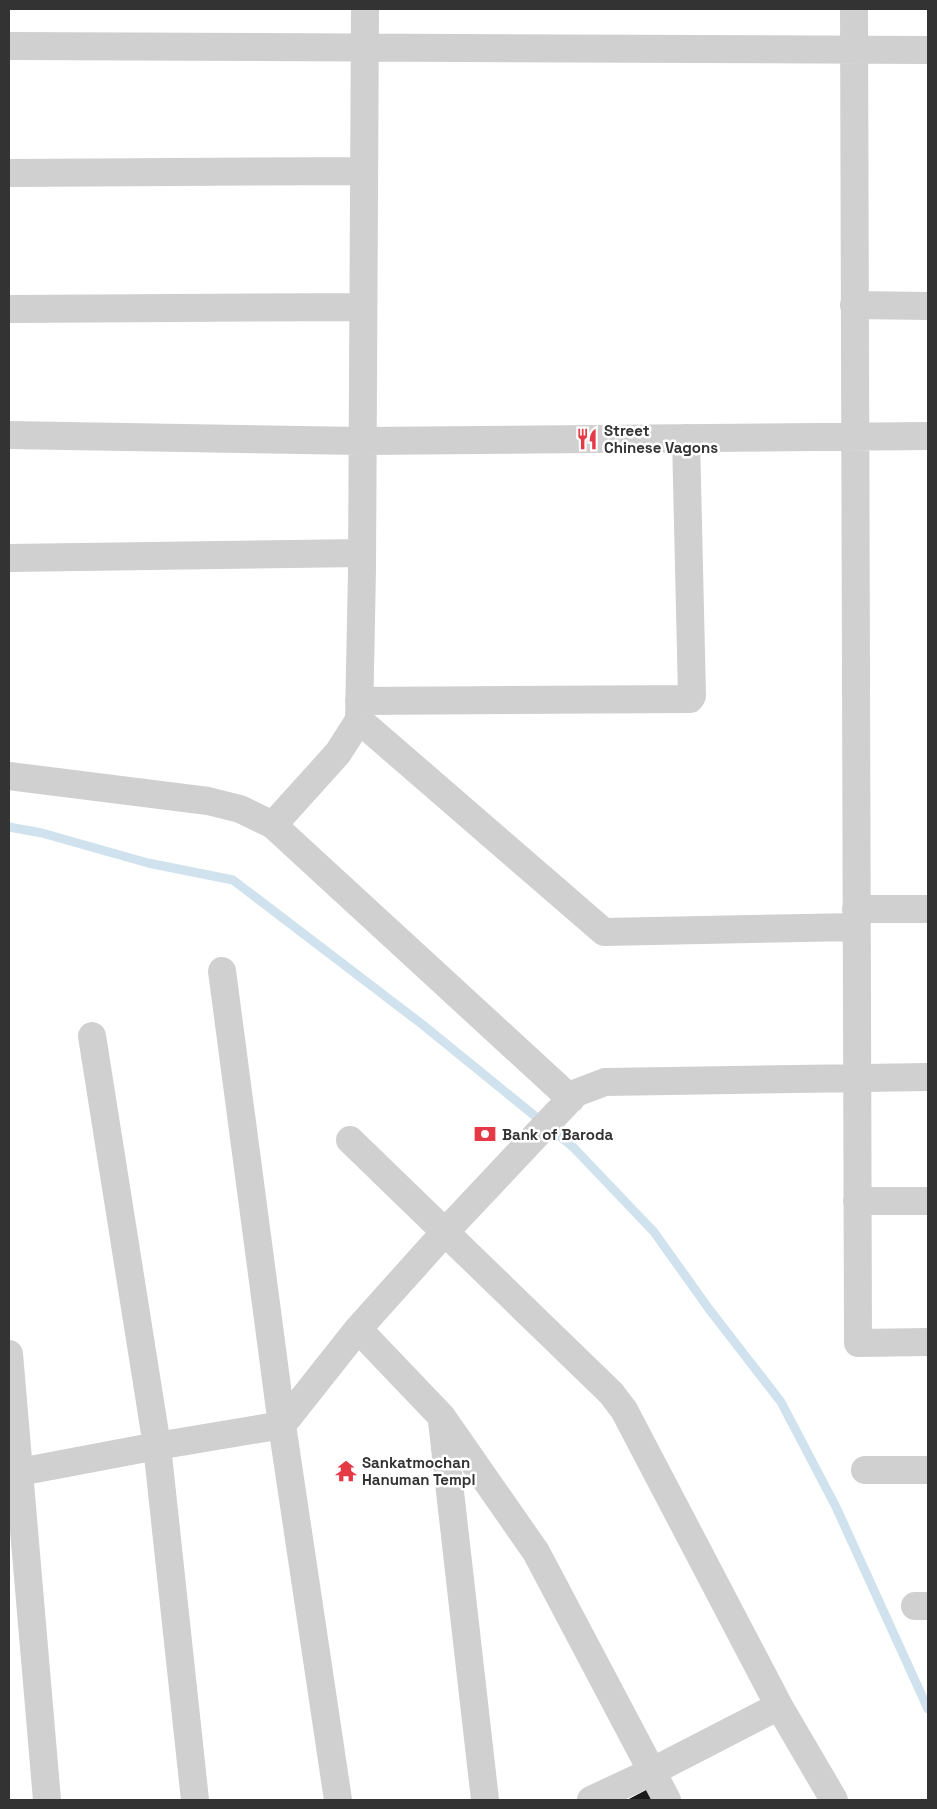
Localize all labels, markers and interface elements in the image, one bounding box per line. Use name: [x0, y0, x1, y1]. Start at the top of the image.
place label: Street Chinese Vagons: [604, 421, 718, 457]
restaurant icon: Street Chinese Vagons: [574, 426, 600, 452]
bank icon: Bank of Baroda: [472, 1121, 498, 1147]
place label: Bank of Baroda: [502, 1125, 613, 1144]
place label: Sankatmochan Hanuman Templ: [362, 1453, 475, 1489]
temple icon: Sankatmochan Hanuman Templ: [333, 1458, 359, 1484]

